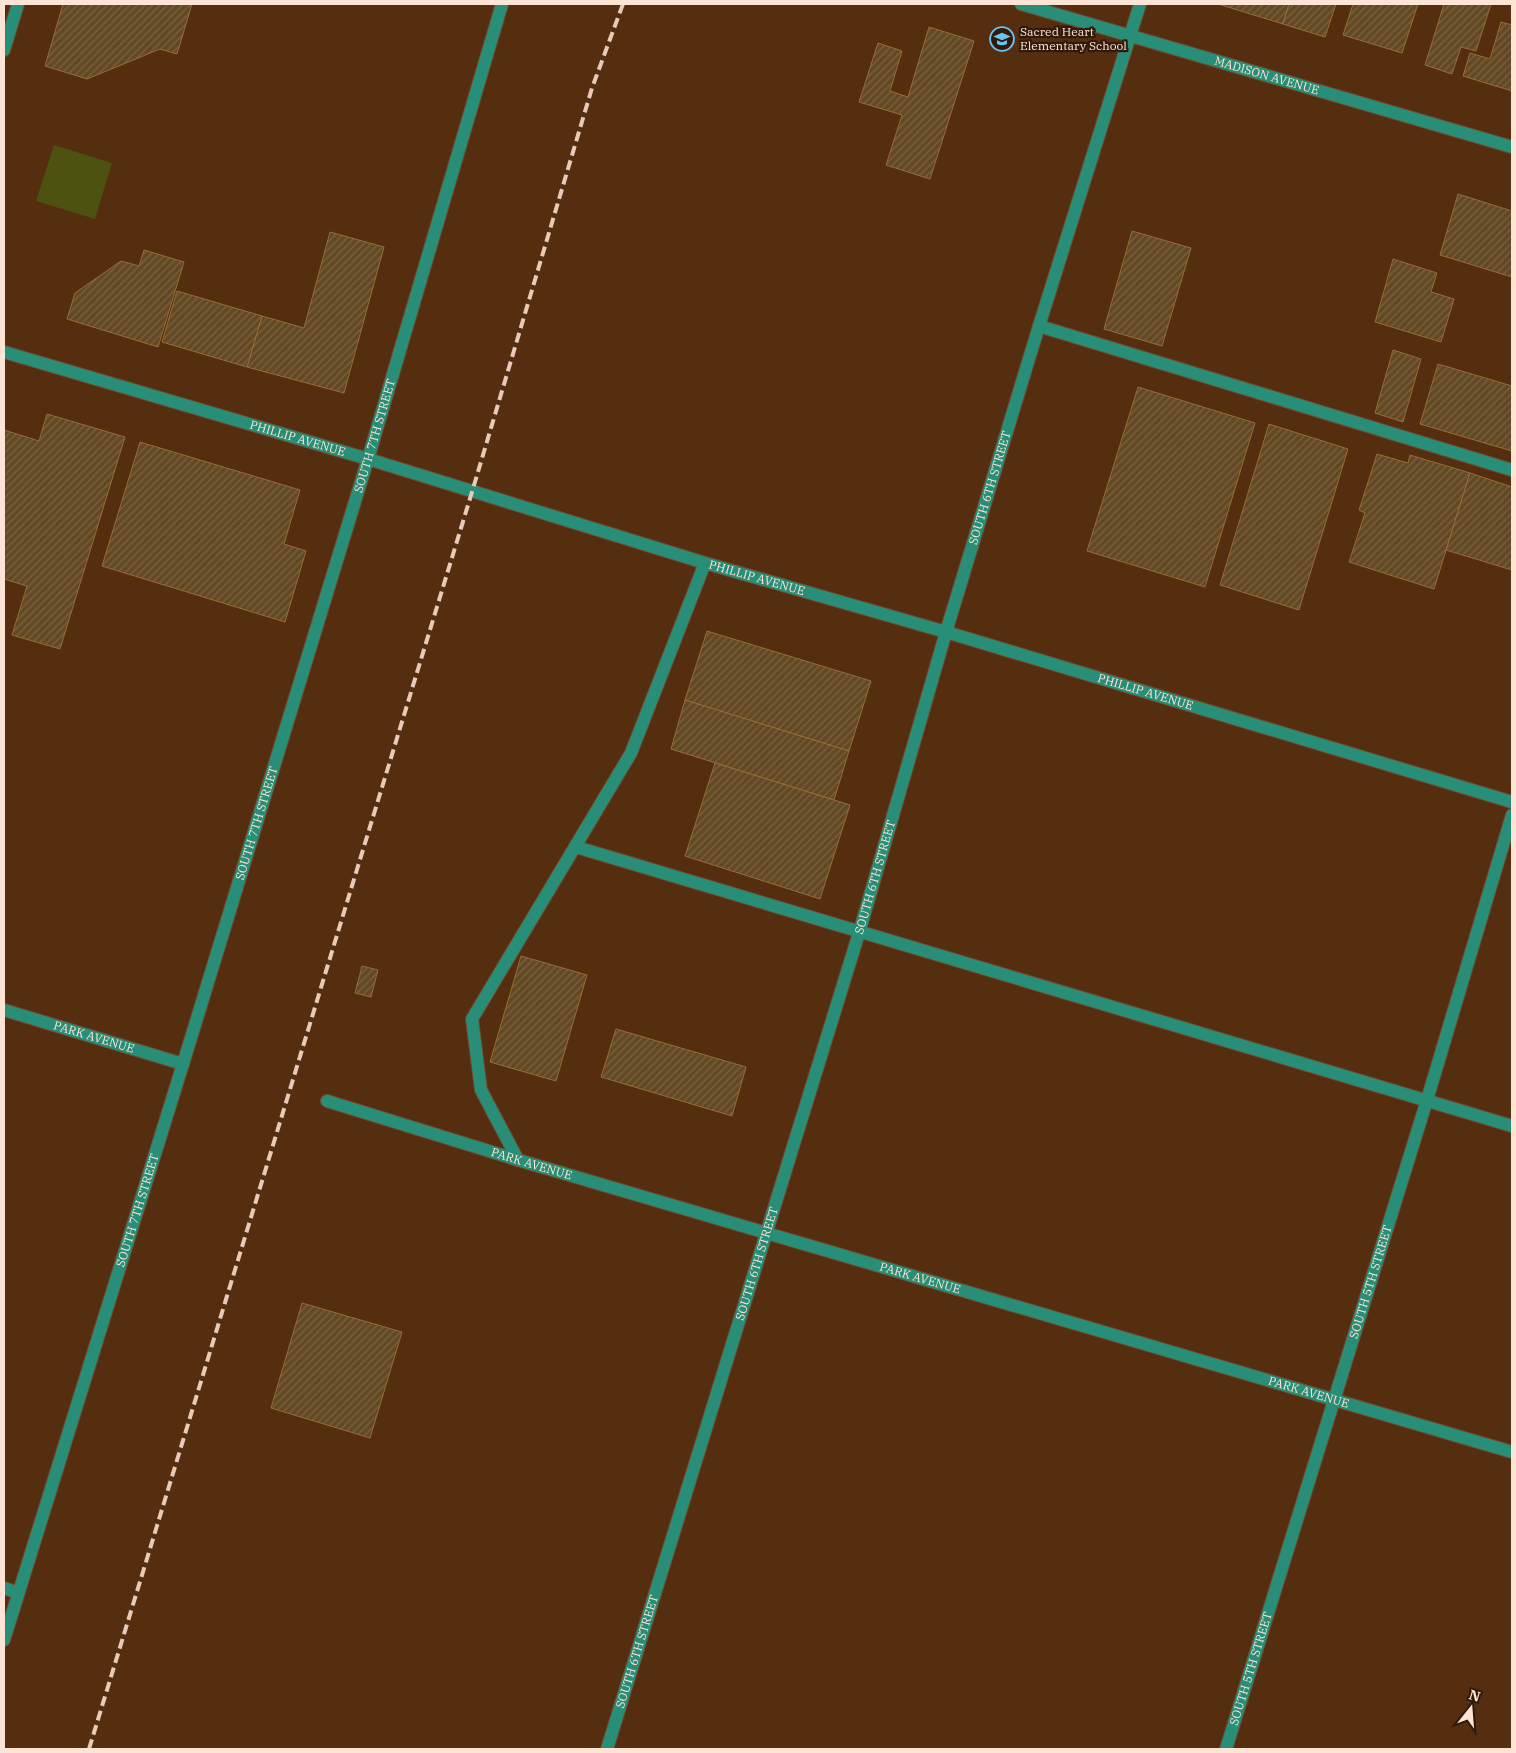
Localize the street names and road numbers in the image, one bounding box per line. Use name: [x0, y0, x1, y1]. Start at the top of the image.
street label: MADISON AVENUE: [1213, 53, 1321, 97]
street label: SOUTH 7TH STREET: [350, 377, 398, 494]
street label: PHILLIP AVENUE: [248, 417, 347, 459]
street label: SOUTH 6TH STREET: [965, 429, 1014, 546]
street label: PHILLIP AVENUE: [707, 557, 807, 598]
street label: PHILLIP AVENUE: [1096, 670, 1195, 713]
street label: SOUTH 7TH STREET: [232, 764, 281, 882]
street label: SOUTH 6TH STREET: [851, 818, 898, 936]
street label: PARK AVENUE: [52, 1017, 136, 1056]
street label: PARK AVENUE: [489, 1144, 574, 1182]
street label: SOUTH 7TH STREET: [112, 1151, 162, 1269]
street label: SOUTH 6TH STREET: [732, 1205, 781, 1322]
street label: SOUTH 5TH STREET: [1346, 1223, 1395, 1340]
street label: PARK AVENUE: [878, 1259, 963, 1297]
street label: PARK AVENUE: [1267, 1373, 1351, 1411]
street label: SOUTH 6TH STREET: [612, 1593, 661, 1710]
street label: SOUTH 5TH STREET: [1226, 1610, 1275, 1727]

